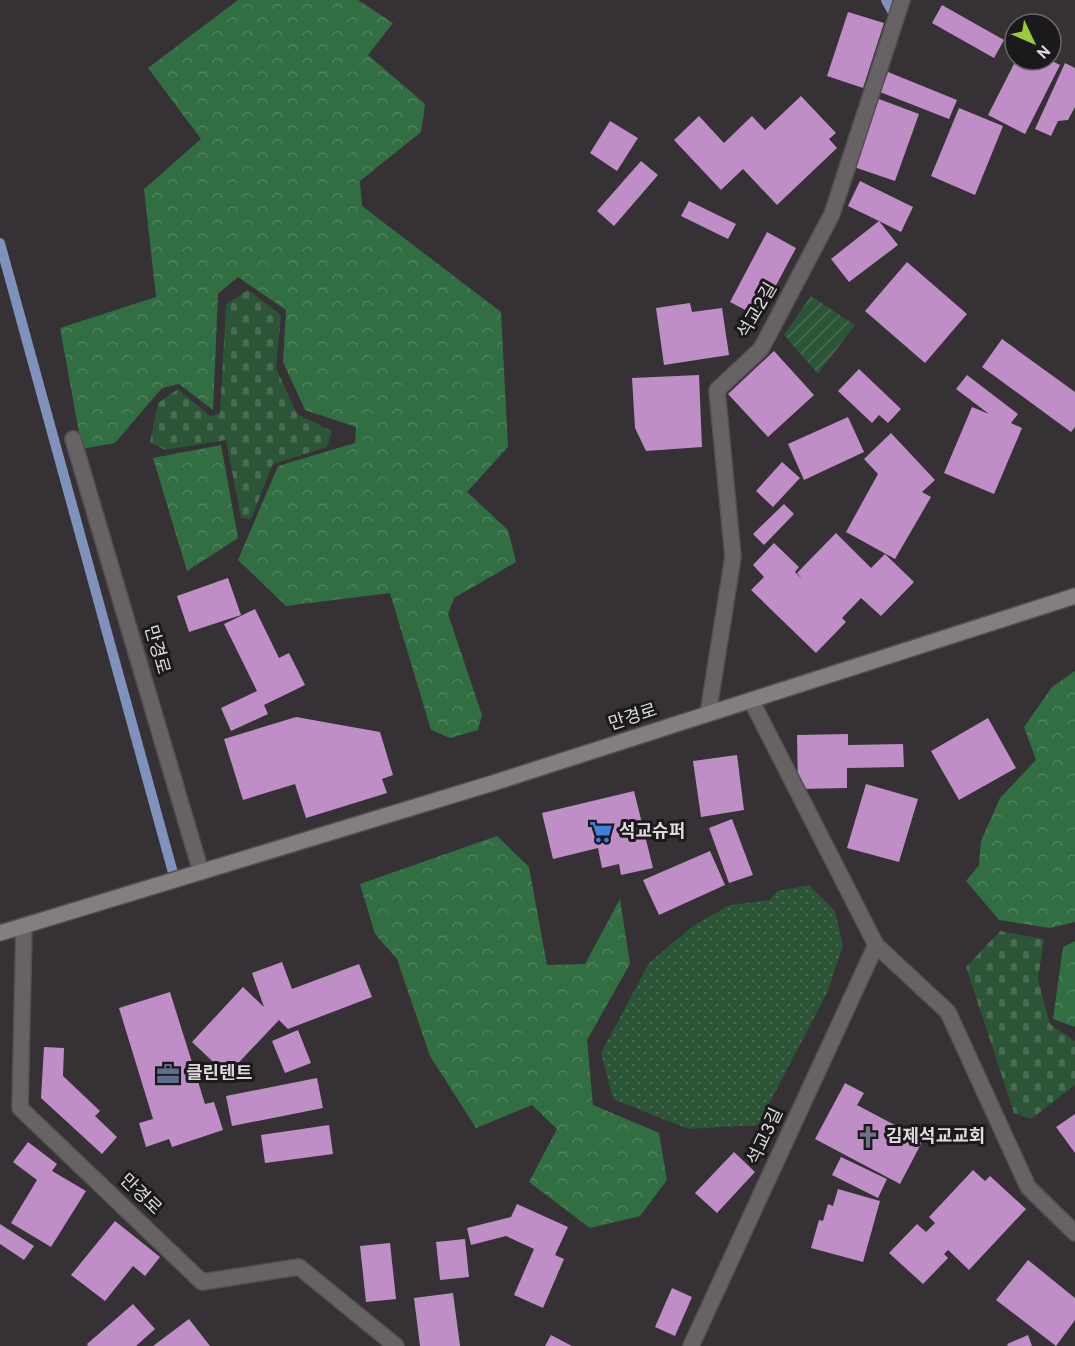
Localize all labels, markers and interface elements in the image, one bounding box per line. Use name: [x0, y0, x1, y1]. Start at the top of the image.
north arrow: [1003, 12, 1063, 72]
text: N: [1031, 40, 1054, 62]
street label: 석교2길: [733, 279, 783, 343]
street label: 만경로: [138, 623, 174, 677]
street label: 만경로: [606, 699, 660, 737]
supermarket icon: 석교슈퍼: [588, 819, 614, 845]
place label: 석교슈퍼: [619, 821, 685, 844]
office icon: 클린텐트: [155, 1061, 181, 1087]
place label: 클린텐트: [186, 1063, 252, 1086]
street label: 석교3길: [743, 1105, 789, 1169]
church icon: 김제석교교회: [855, 1124, 881, 1150]
place label: 김제석교교회: [886, 1126, 985, 1149]
street label: 만경로: [114, 1169, 166, 1221]

